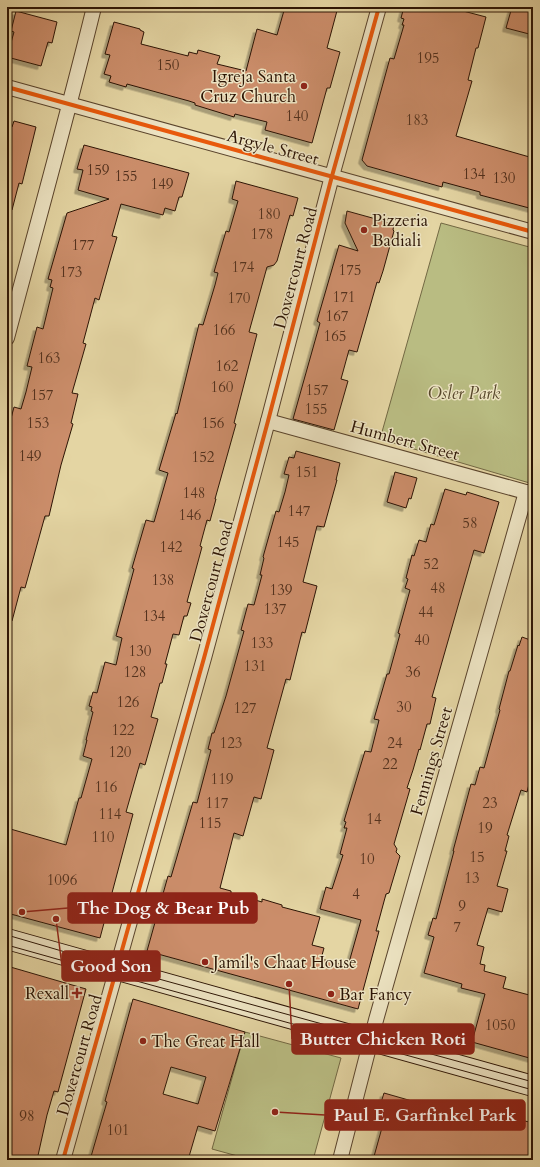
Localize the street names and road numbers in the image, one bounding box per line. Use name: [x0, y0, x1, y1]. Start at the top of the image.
street label: Argyle Street: [224, 124, 322, 171]
street label: Dovercourt Road: [268, 205, 323, 332]
street label: Humbert Street: [348, 415, 462, 466]
street label: Dovercourt Road: [184, 518, 239, 645]
street label: Fennings Street: [405, 704, 458, 818]
street label: Dovercourt Road: [51, 992, 108, 1119]

